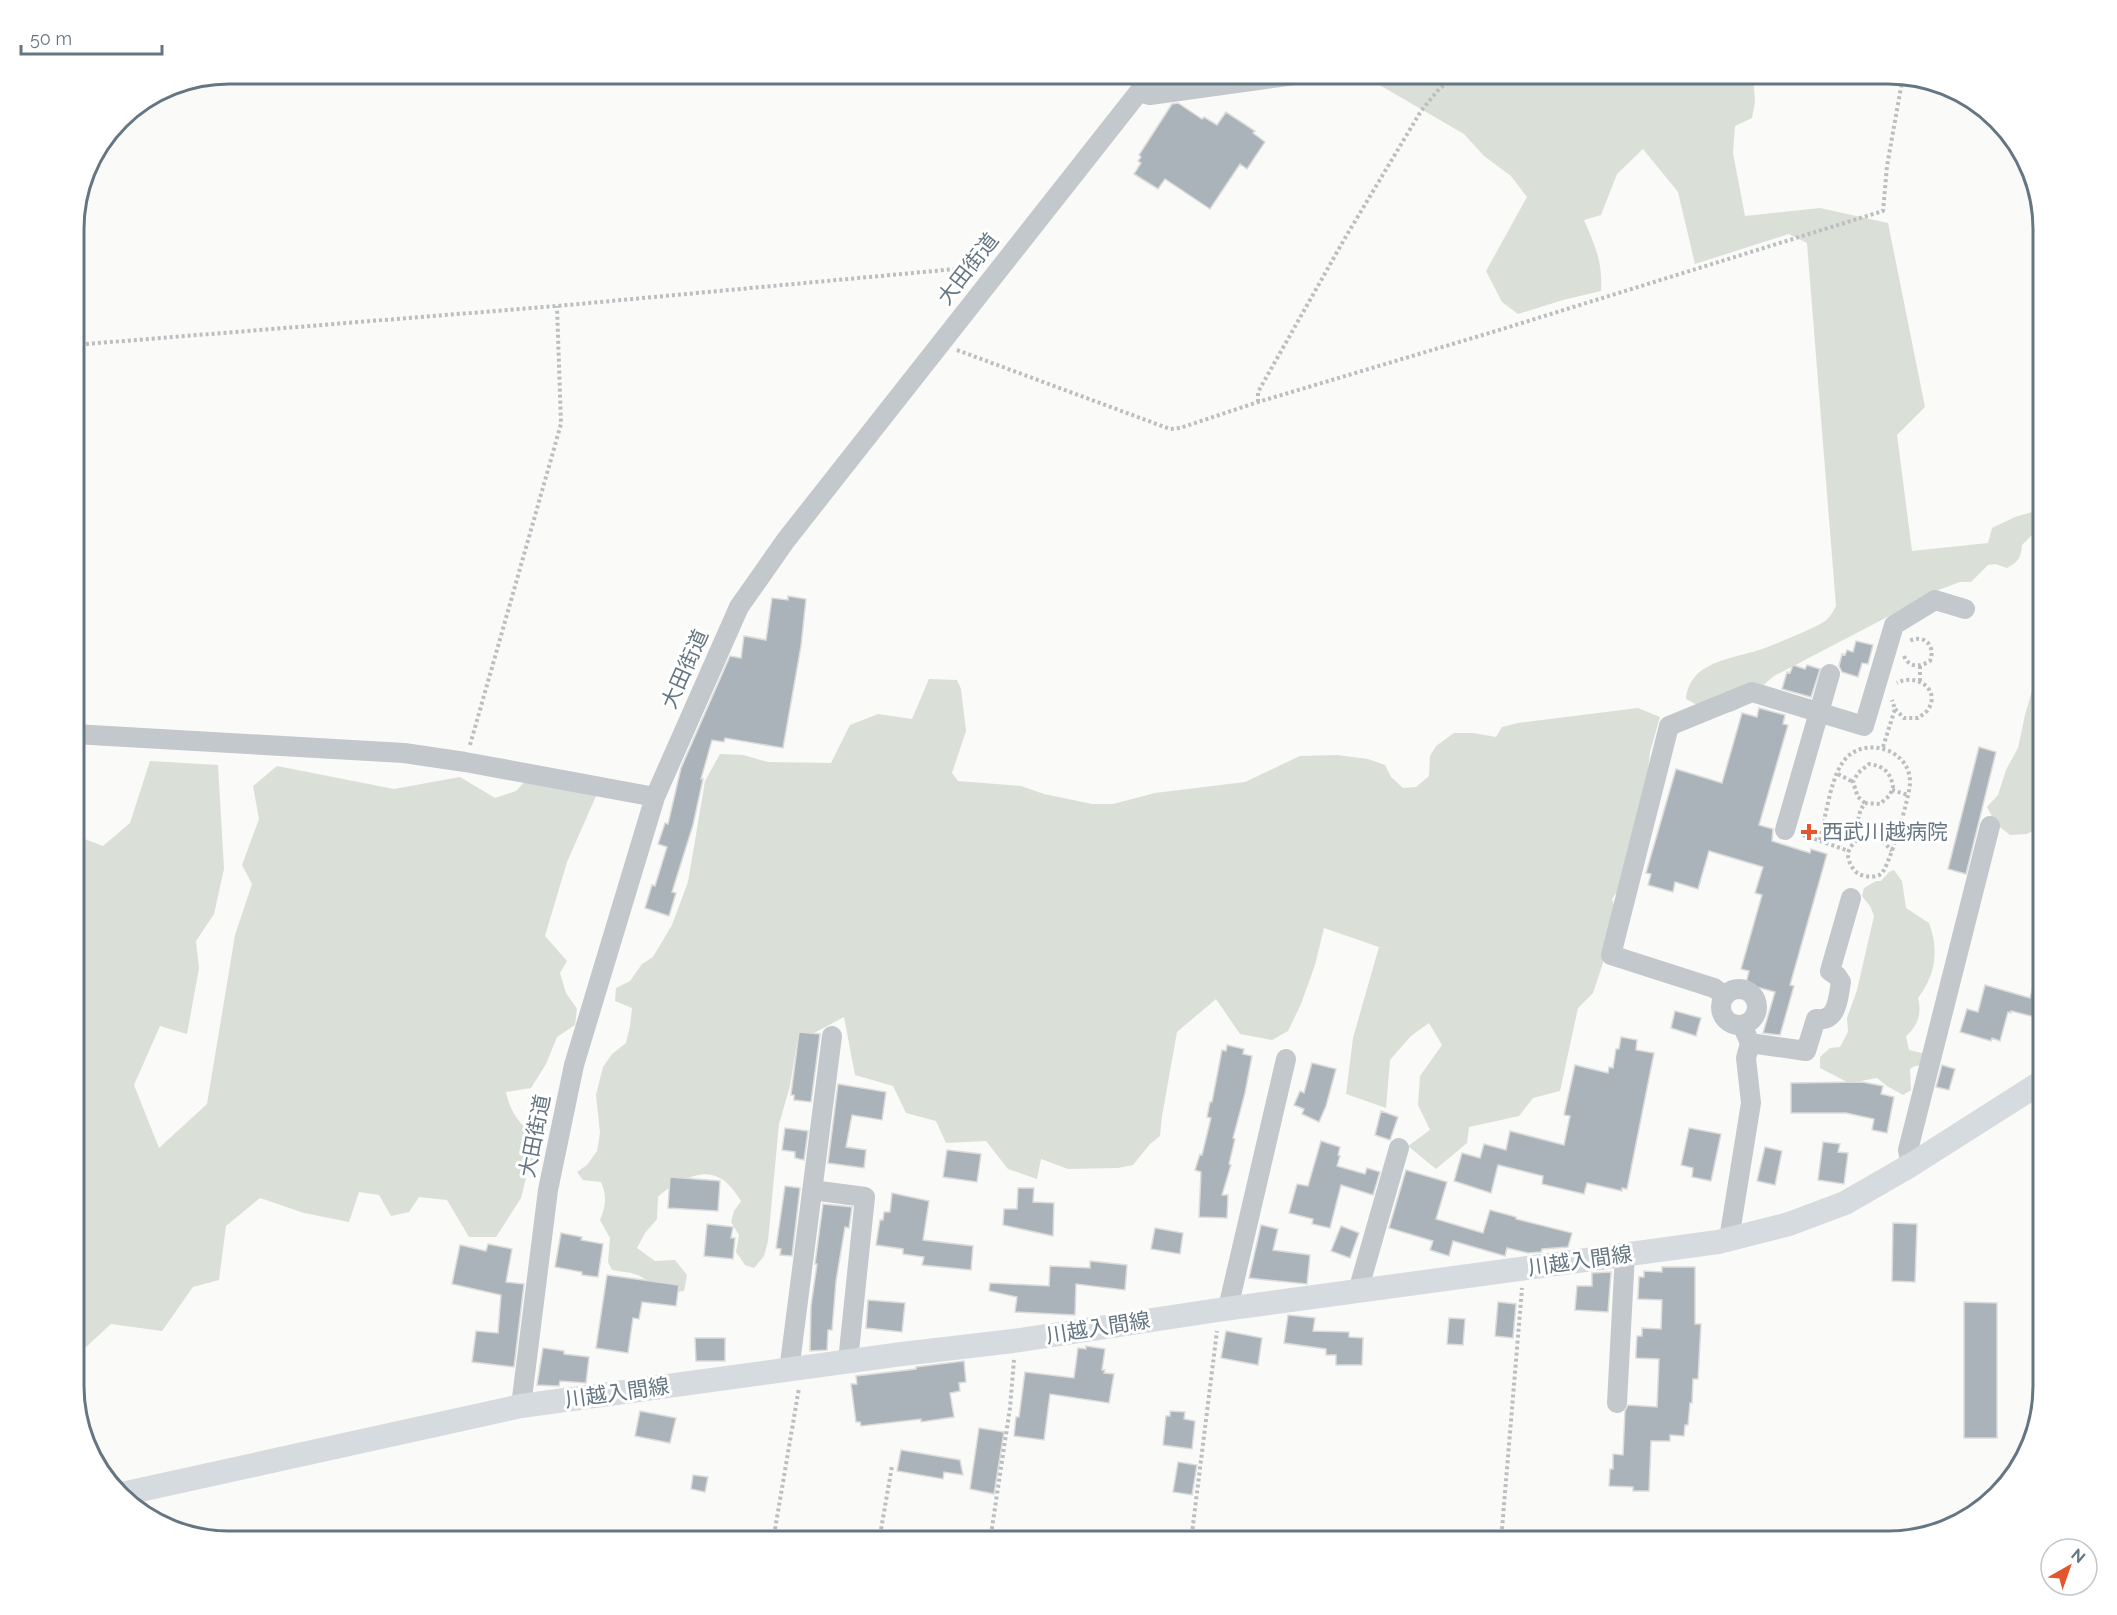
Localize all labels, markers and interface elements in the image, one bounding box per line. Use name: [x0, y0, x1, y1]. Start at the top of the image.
scale bar: [21, 18, 162, 56]
text: 50 m: [30, 28, 72, 49]
street label: 大田街道: [932, 228, 1003, 309]
street label: 大田街道: [656, 625, 713, 712]
place label: 西武川越病院: [1822, 819, 1948, 844]
marker: 西武川越病院: [1800, 823, 1818, 841]
street label: 大田街道: [514, 1092, 555, 1180]
street label: 川越入間線: [1526, 1241, 1634, 1280]
street label: 川越入間線: [1044, 1307, 1152, 1348]
street label: 川越入間線: [563, 1373, 671, 1412]
north arrow: [2039, 1537, 2099, 1597]
text: N: [2068, 1545, 2089, 1567]

